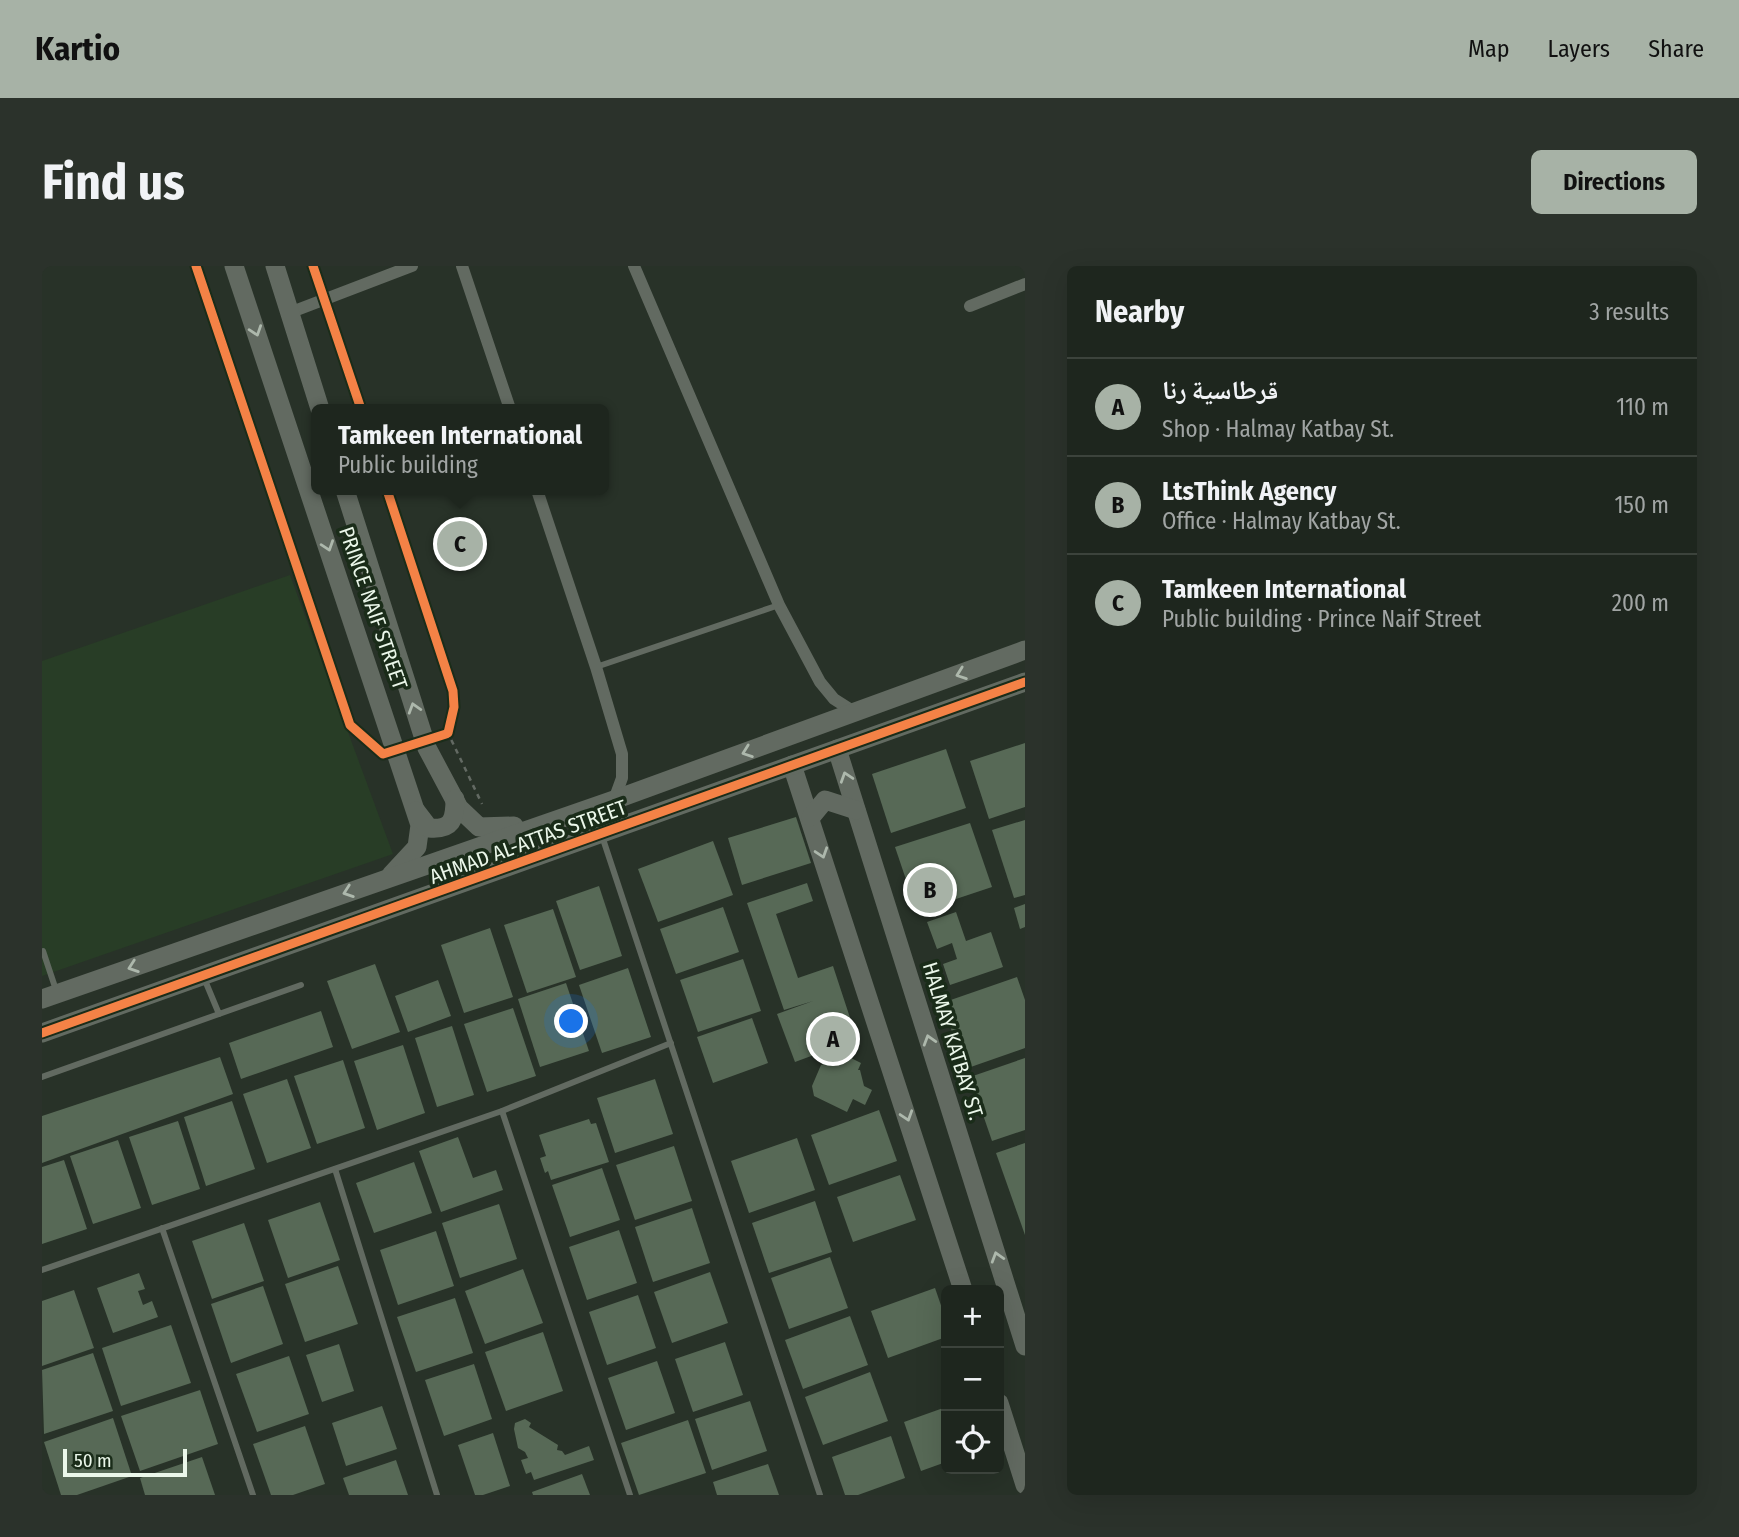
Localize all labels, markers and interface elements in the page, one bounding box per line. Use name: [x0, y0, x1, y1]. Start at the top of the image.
text: Kartio: [35, 29, 120, 69]
text: Map: [1468, 35, 1510, 63]
text: Layers: [1548, 35, 1610, 63]
text: Share: [1648, 35, 1704, 63]
button: Directions: [1531, 150, 1697, 214]
text: Find us: [42, 153, 185, 212]
text: Nearby: [1095, 294, 1184, 330]
text: 3 results: [1589, 298, 1669, 326]
one-way arrow: [248, 324, 262, 336]
text: قرطاسية رنا: [1162, 375, 1278, 406]
text: A: [1112, 393, 1124, 421]
text: 110 m: [1616, 393, 1669, 421]
popup: [311, 404, 609, 495]
text: Shop · Halmay Katbay St.: [1162, 415, 1394, 443]
text: Tamkeen International: [338, 420, 582, 451]
text: Public building: [338, 451, 478, 479]
text: LtsThink Agency: [1162, 476, 1336, 507]
text: B: [1112, 491, 1124, 519]
text: 150 m: [1614, 491, 1669, 519]
text: Office · Halmay Katbay St.: [1162, 507, 1401, 535]
pin: C: [437, 518, 483, 570]
street label: PRINCE NAIF STREET: [333, 523, 413, 693]
one-way arrow: [320, 540, 335, 552]
text: Tamkeen International: [1162, 574, 1406, 605]
text: C: [1112, 589, 1124, 617]
text: 200 m: [1612, 589, 1669, 617]
text: Public building · Prince Naif Street: [1162, 605, 1481, 633]
one-way arrow: [956, 666, 968, 680]
one-way arrow: [408, 703, 422, 715]
one-way arrow: [742, 744, 754, 758]
one-way arrow: [839, 771, 854, 783]
street label: AHMAD AL-ATTAS STREET: [426, 794, 630, 890]
one-way arrow: [814, 846, 828, 859]
pin: B: [907, 864, 953, 916]
one-way arrow: [342, 883, 354, 897]
one-way arrow: [127, 959, 140, 973]
street label: HALMAY KATBAY ST.: [917, 959, 989, 1123]
your location: [554, 1004, 588, 1038]
pin: A: [810, 1013, 856, 1065]
one-way arrow: [922, 1035, 937, 1047]
one-way arrow: [898, 1110, 913, 1122]
one-way arrow: [991, 1252, 1005, 1264]
map controls: [941, 1285, 1004, 1474]
button: +: [941, 1285, 1004, 1348]
button: −: [941, 1348, 1004, 1411]
button: locate: [941, 1411, 1004, 1474]
scale bar: [63, 1446, 187, 1478]
text: 50 m: [74, 1449, 112, 1472]

